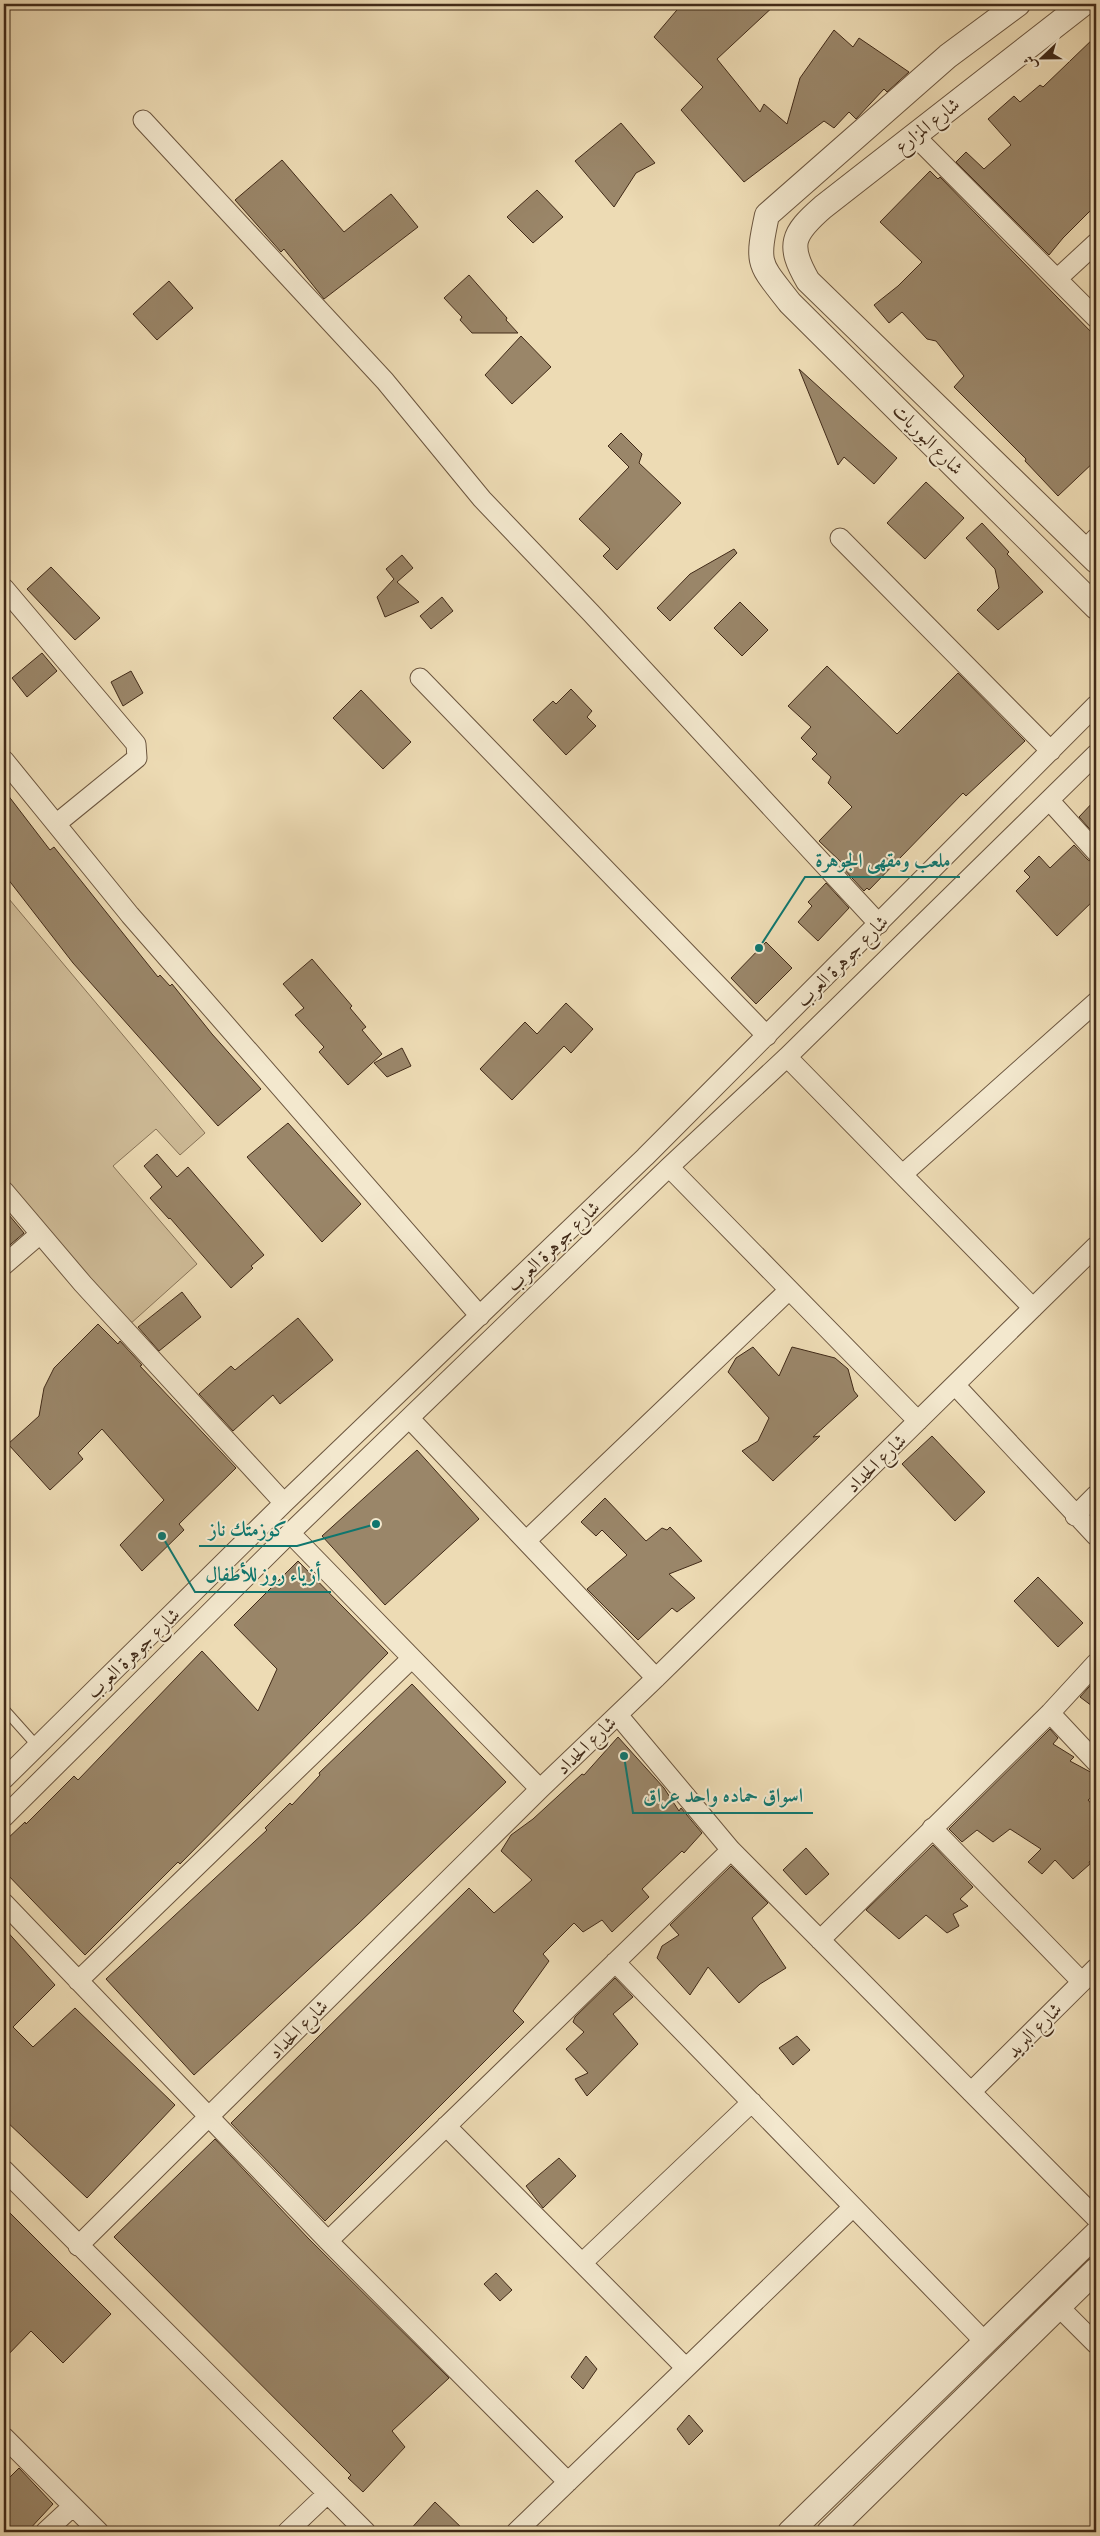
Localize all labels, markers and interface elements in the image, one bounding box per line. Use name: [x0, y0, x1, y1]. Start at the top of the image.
north arrow: [1018, 32, 1068, 82]
text: ش: [1020, 53, 1041, 72]
street label: شارع المزارع: [890, 92, 967, 161]
street label: شارع البوريات: [885, 399, 968, 482]
callout: ملعب ومقهى الجوهرة: [805, 842, 960, 877]
text: ملعب ومقهى الجوهرة: [815, 848, 951, 874]
street label: شارع جوهرة العرب: [791, 910, 896, 1015]
street label: شارع جوهرة العرب: [502, 1196, 607, 1299]
street label: شارع الحداد: [841, 1429, 914, 1500]
callout: كوزمتك ناز: [199, 1511, 297, 1546]
text: كوزمتك ناز: [207, 1517, 287, 1542]
callout: أزياء روز للأطفال: [195, 1557, 331, 1592]
text: أزياء روز للأطفال: [205, 1561, 321, 1587]
street label: شارع جوهرة العرب: [82, 1603, 187, 1706]
street label: شارع الحداد: [551, 1711, 624, 1782]
callout: اسواق حماده واحد عراق: [633, 1778, 813, 1813]
text: اسواق حماده واحد عراق: [643, 1783, 803, 1810]
street label: شارع الحداد: [263, 1994, 335, 2066]
street label: شارع البريد: [1002, 1998, 1069, 2065]

